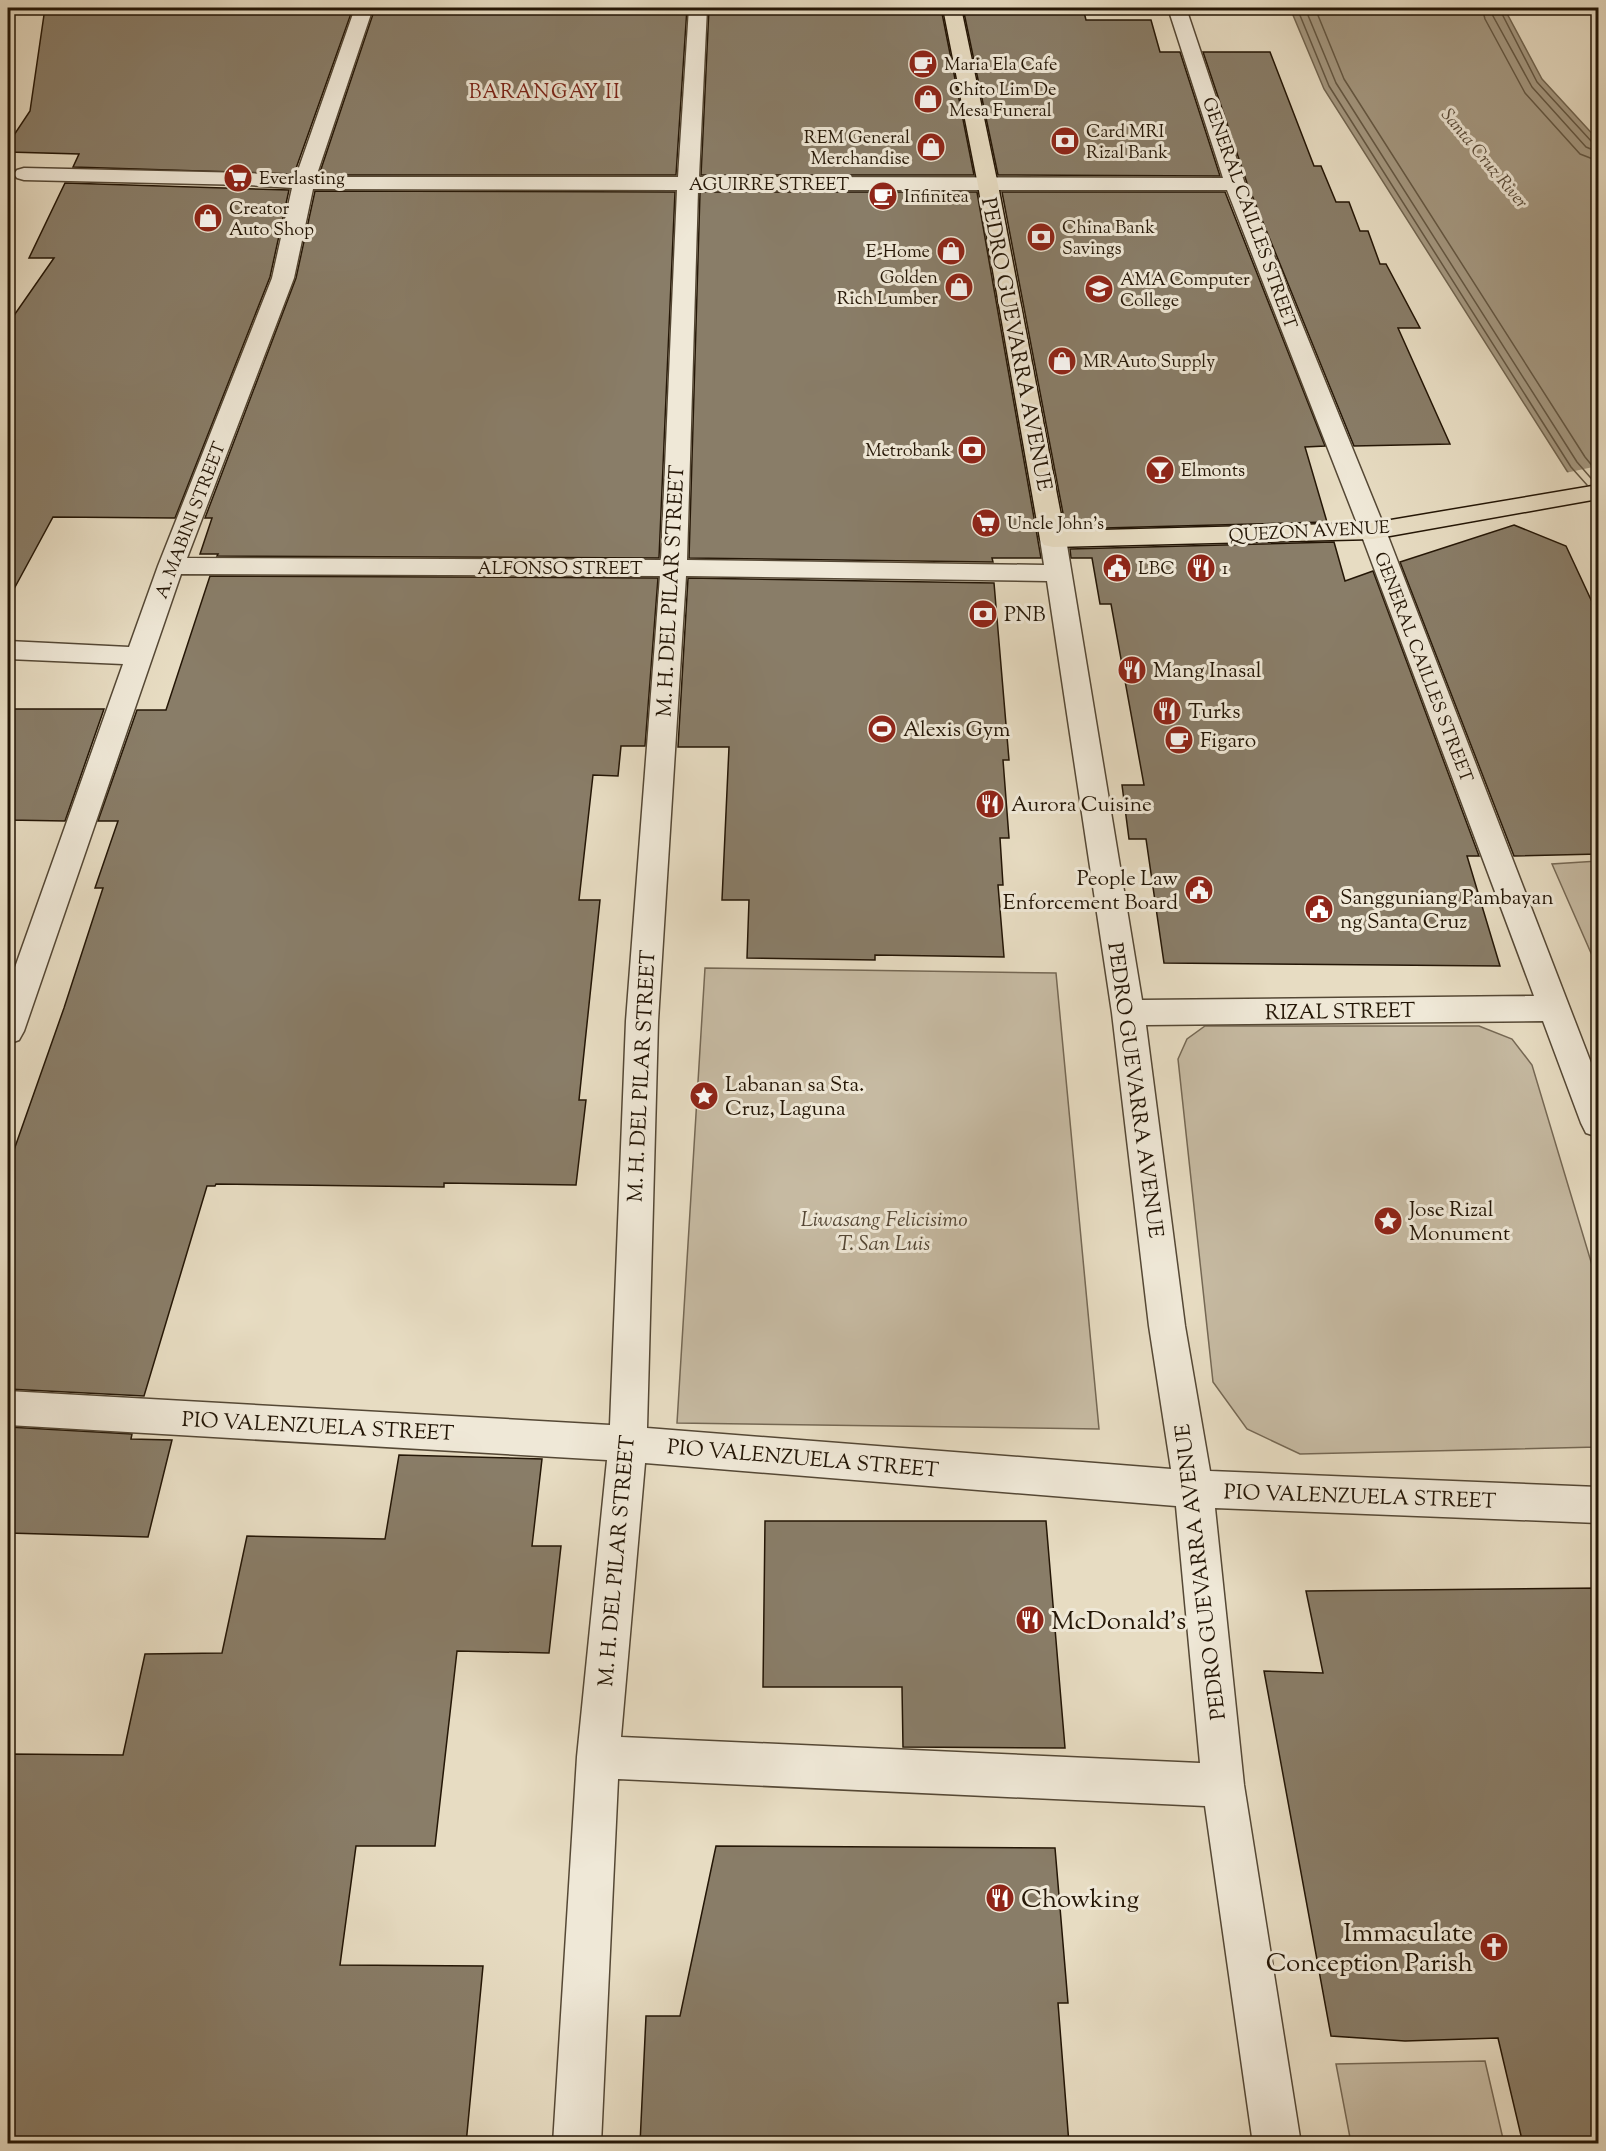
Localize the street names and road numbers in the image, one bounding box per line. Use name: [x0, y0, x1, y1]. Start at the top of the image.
street label: GENERAL CAILLES STREET: [1194, 94, 1302, 334]
street label: AGUIRRE STREET: [689, 173, 849, 199]
street label: PEDRO GUEVARRA AVENUE: [972, 195, 1058, 494]
street label: A. MABINI STREET: [150, 438, 234, 603]
street label: M. H. DEL PILAR STREET: [650, 464, 694, 718]
street label: QUEZON AVENUE: [1228, 516, 1391, 550]
street label: GENERAL CAILLES STREET: [1366, 549, 1478, 787]
street label: ALFONSO STREET: [477, 557, 643, 583]
street label: PEDRO GUEVARRA AVENUE: [1098, 941, 1170, 1240]
street label: M. H. DEL PILAR STREET: [621, 949, 665, 1203]
street label: RIZAL STREET: [1265, 997, 1416, 1029]
street label: PIO VALENZUELA STREET: [181, 1406, 455, 1450]
street label: PEDRO GUEVARRA AVENUE: [1169, 1422, 1235, 1721]
street label: PIO VALENZUELA STREET: [666, 1433, 940, 1487]
street label: M. H. DEL PILAR STREET: [592, 1434, 644, 1688]
street label: PIO VALENZUELA STREET: [1223, 1478, 1497, 1518]

